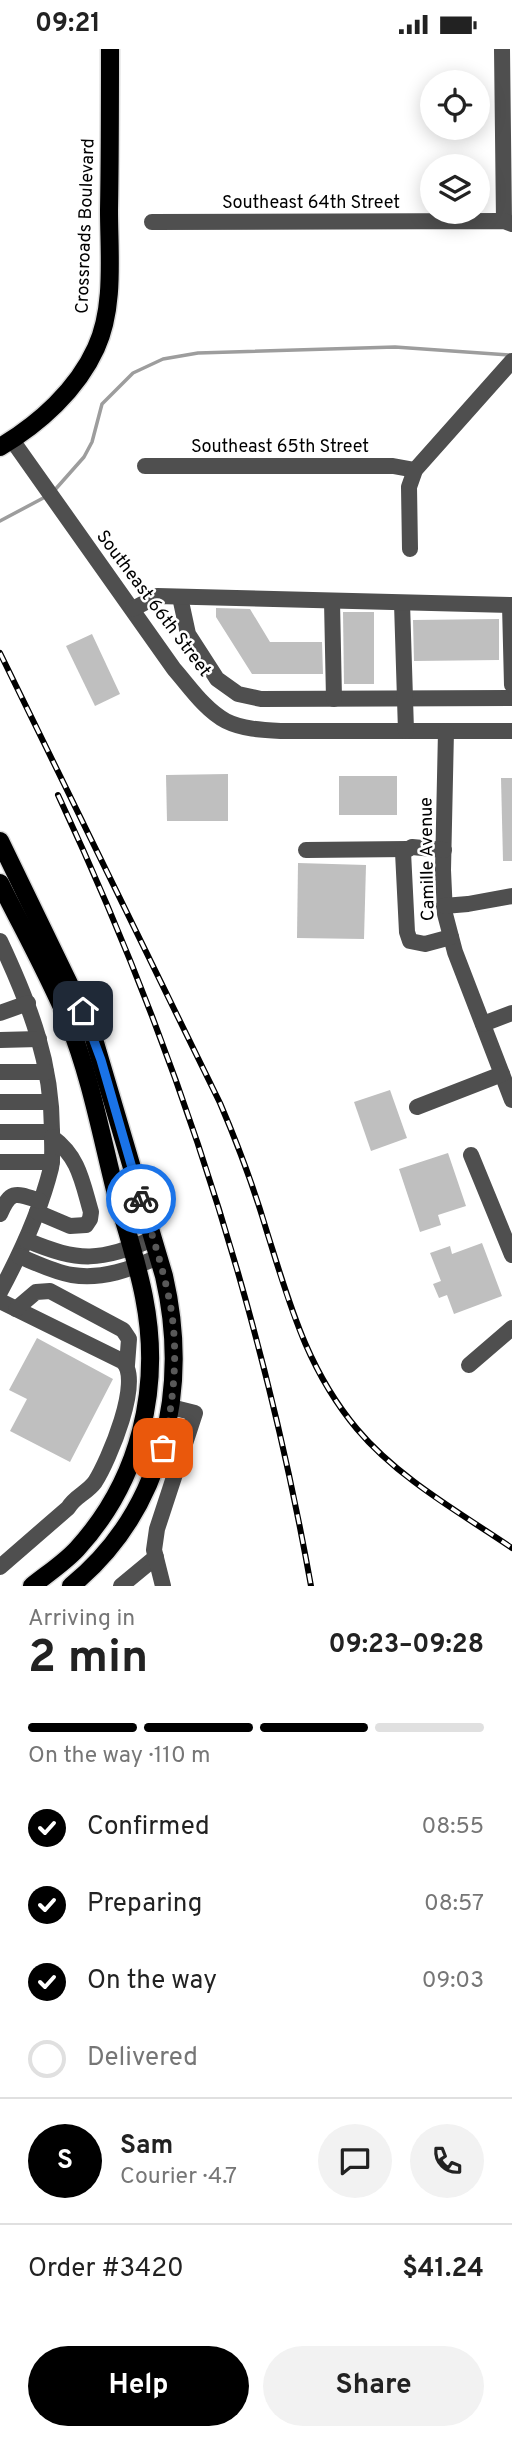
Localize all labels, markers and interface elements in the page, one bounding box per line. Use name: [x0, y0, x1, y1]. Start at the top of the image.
text: 09:21: [35, 8, 101, 41]
map controls: [420, 70, 490, 224]
button: locate: [420, 70, 490, 140]
street label: Crossroads Boulevard: [71, 138, 101, 314]
button: layers: [420, 154, 490, 224]
street label: Southeast 64th Street: [222, 192, 400, 215]
street label: Southeast 65th Street: [191, 436, 369, 459]
street label: Southeast 66th Street: [90, 526, 216, 682]
street label: Camille Avenue: [415, 797, 441, 921]
pin: [53, 981, 113, 1041]
icon: home: [64, 992, 102, 1030]
courier: [106, 1164, 176, 1234]
icon: bike: [122, 1180, 160, 1218]
pin: [133, 1418, 193, 1478]
icon: bag: [144, 1429, 182, 1467]
text: Arriving in: [28, 1605, 135, 1634]
text: 09:23–09:28: [329, 1629, 484, 1662]
text: 2 min: [28, 1630, 148, 1689]
text: On the way · 110 m: [28, 1742, 211, 1771]
icon: check: [28, 1809, 66, 1847]
text: Confirmed: [87, 1811, 210, 1844]
text: 08:55: [421, 1813, 484, 1842]
icon: check: [28, 1886, 66, 1924]
text: Preparing: [87, 1888, 202, 1921]
text: 08:57: [424, 1890, 484, 1919]
icon: check: [28, 1963, 66, 2001]
text: On the way: [87, 1965, 217, 1998]
text: 09:03: [422, 1967, 484, 1996]
text: Delivered: [87, 2042, 198, 2075]
button: chat: [318, 2124, 392, 2198]
button: phone: [410, 2124, 484, 2198]
text: Sam: [120, 2130, 173, 2163]
text: S: [57, 2145, 73, 2178]
text: Courier · 4.7: [120, 2163, 237, 2192]
text: Order #3420: [28, 2253, 184, 2286]
text: $41.24: [402, 2253, 484, 2286]
button: Help: [28, 2346, 249, 2426]
button: Share: [263, 2346, 484, 2426]

